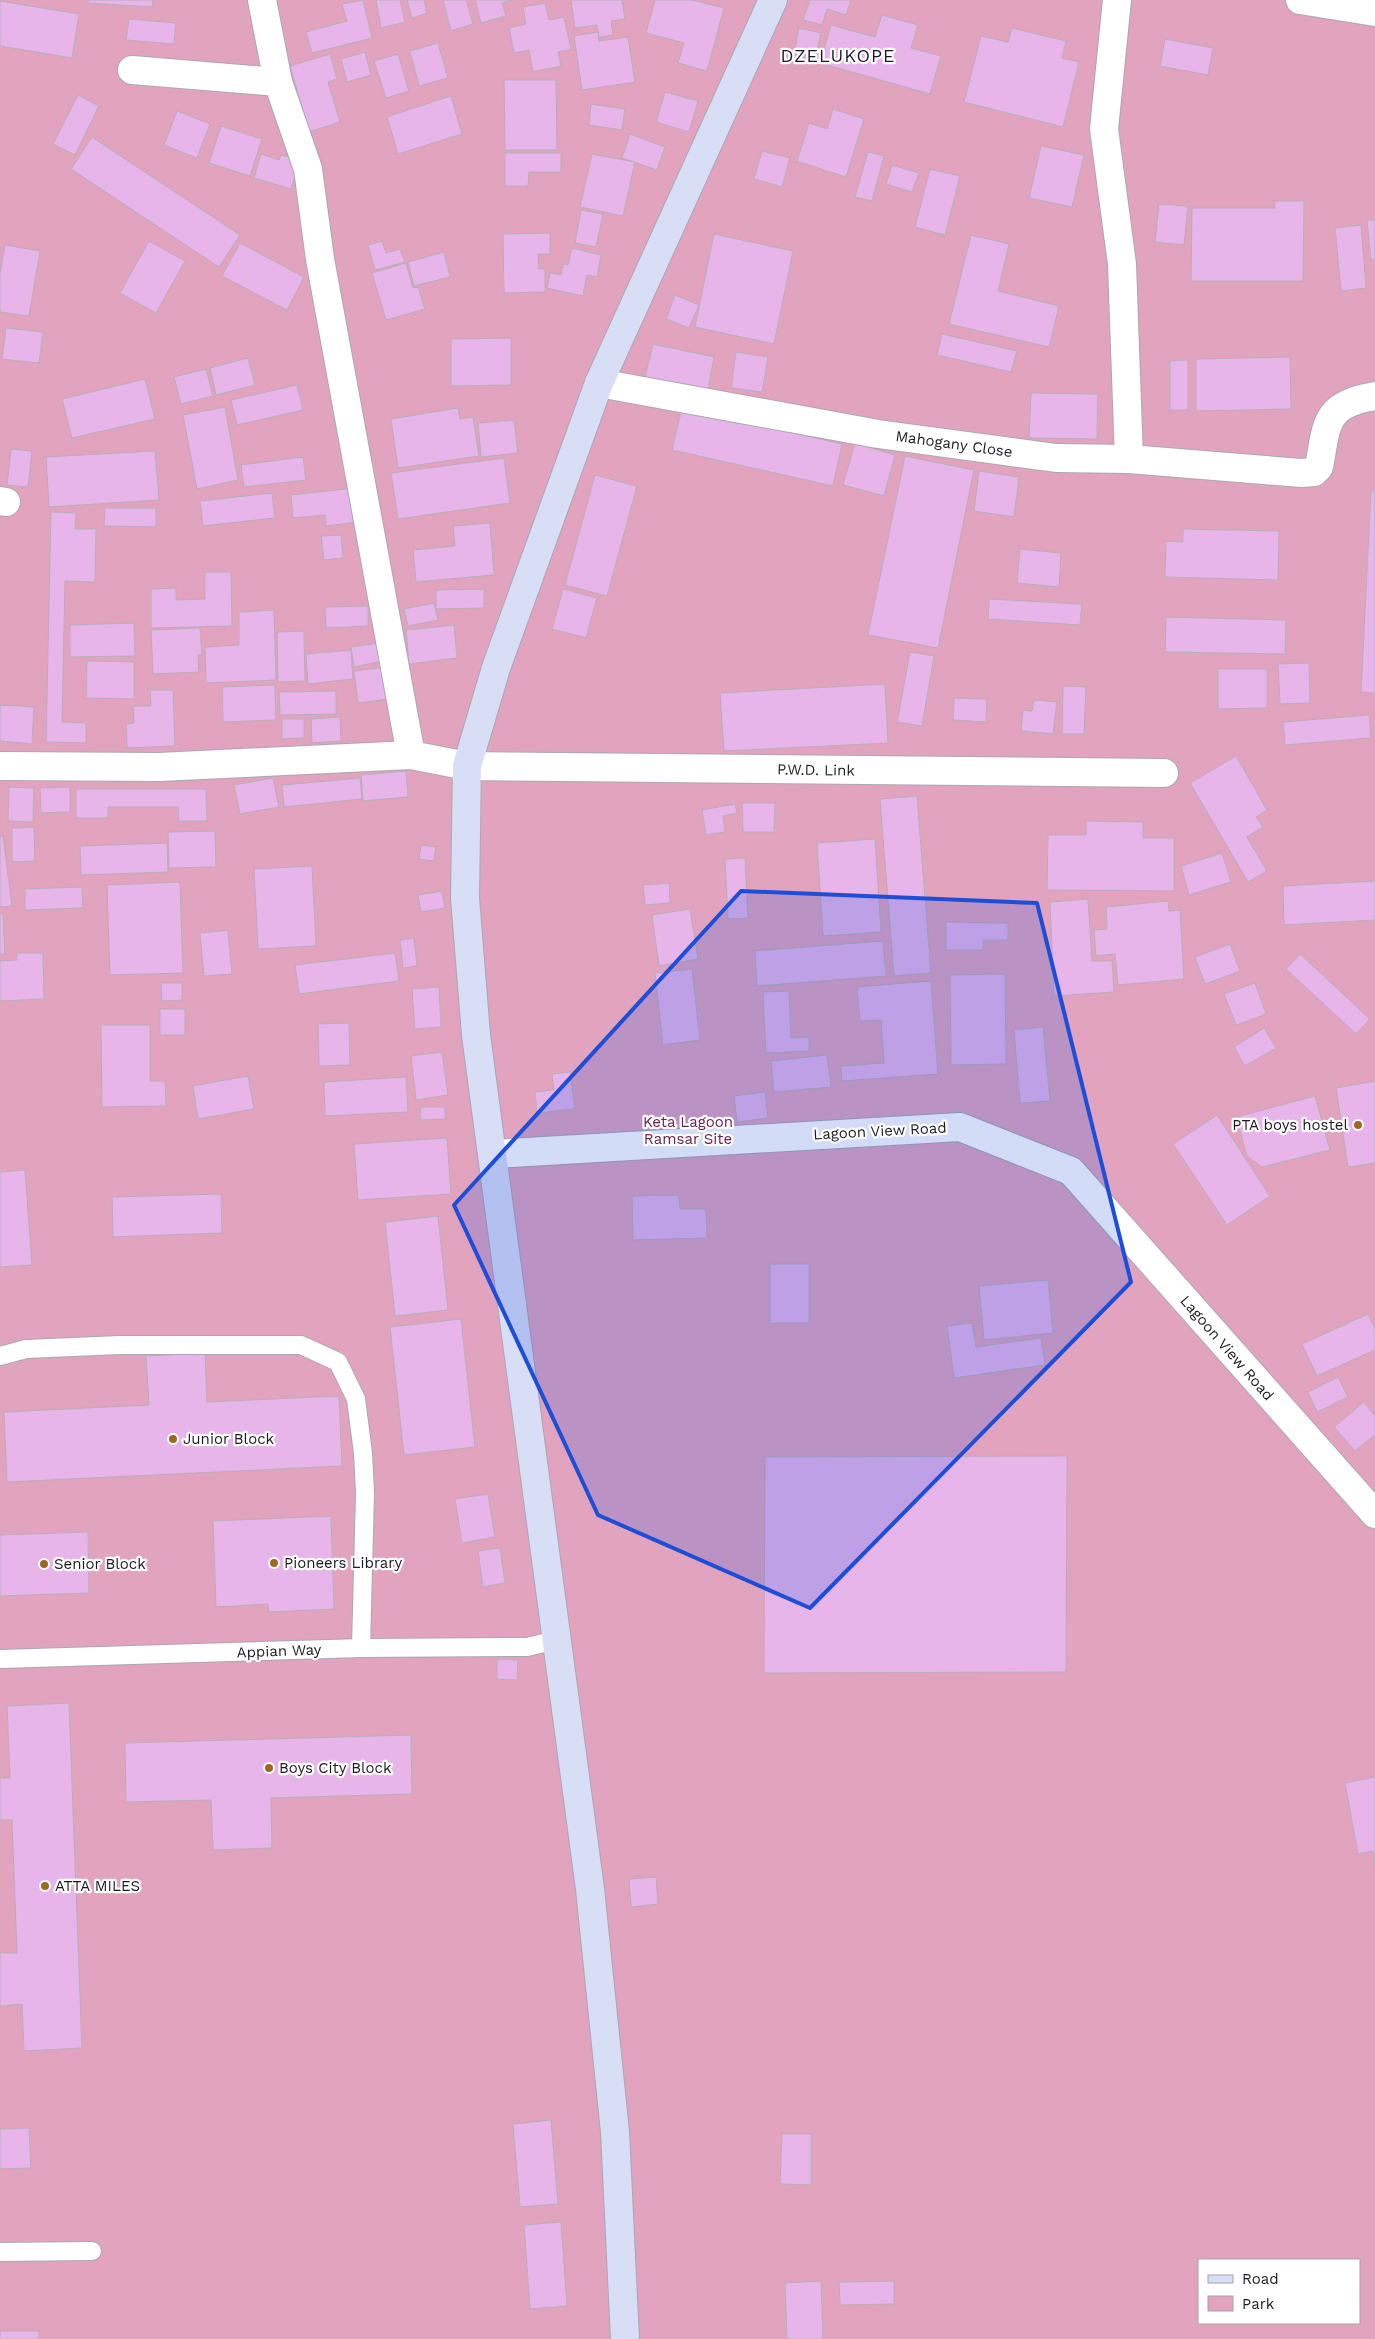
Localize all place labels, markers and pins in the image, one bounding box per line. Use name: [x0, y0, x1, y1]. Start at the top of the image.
place label: PTA boys hostel: [1232, 1116, 1348, 1134]
marker: PTA boys hostel: [1352, 1119, 1364, 1131]
place label: Junior Block: [183, 1430, 275, 1448]
marker: Junior Block: [167, 1433, 179, 1445]
place label: Pioneers Library: [284, 1554, 402, 1572]
place label: Senior Block: [54, 1555, 146, 1573]
marker: Pioneers Library: [268, 1557, 280, 1569]
marker: Senior Block: [38, 1558, 50, 1570]
place label: Boys City Block: [279, 1759, 392, 1777]
marker: Boys City Block: [263, 1762, 275, 1774]
place label: ATTA MILES: [55, 1877, 140, 1895]
marker: ATTA MILES: [39, 1880, 51, 1892]

